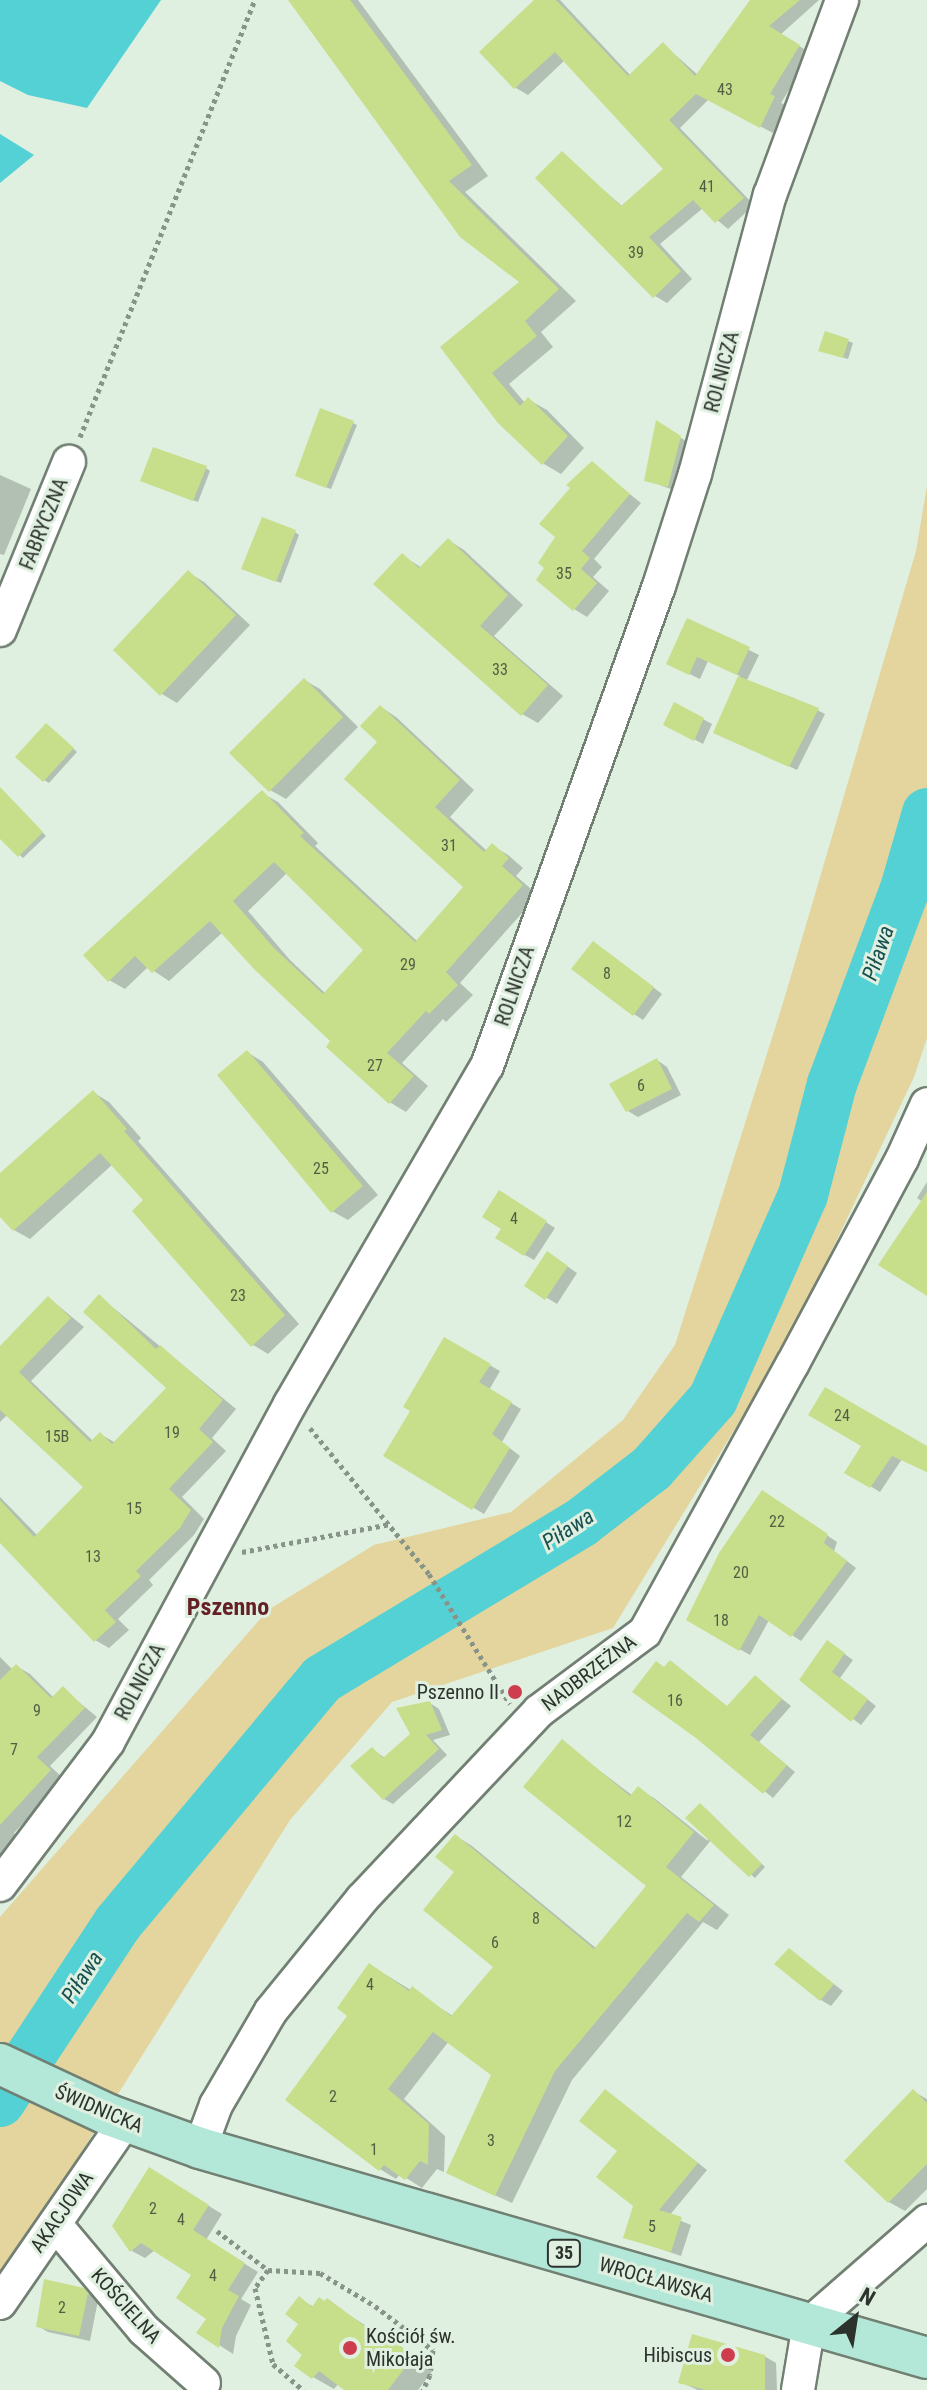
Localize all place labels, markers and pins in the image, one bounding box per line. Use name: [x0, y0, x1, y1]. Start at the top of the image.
place label: Pszenno II: [417, 1680, 499, 1704]
marker: Pszenno II: [506, 1683, 524, 1701]
place label: Kościół św. Mikołaja: [366, 2324, 455, 2371]
marker: Kościół św. Mikołaja: [341, 2339, 359, 2357]
place label: Hibiscus: [643, 2343, 712, 2367]
marker: Hibiscus: [719, 2346, 737, 2364]

